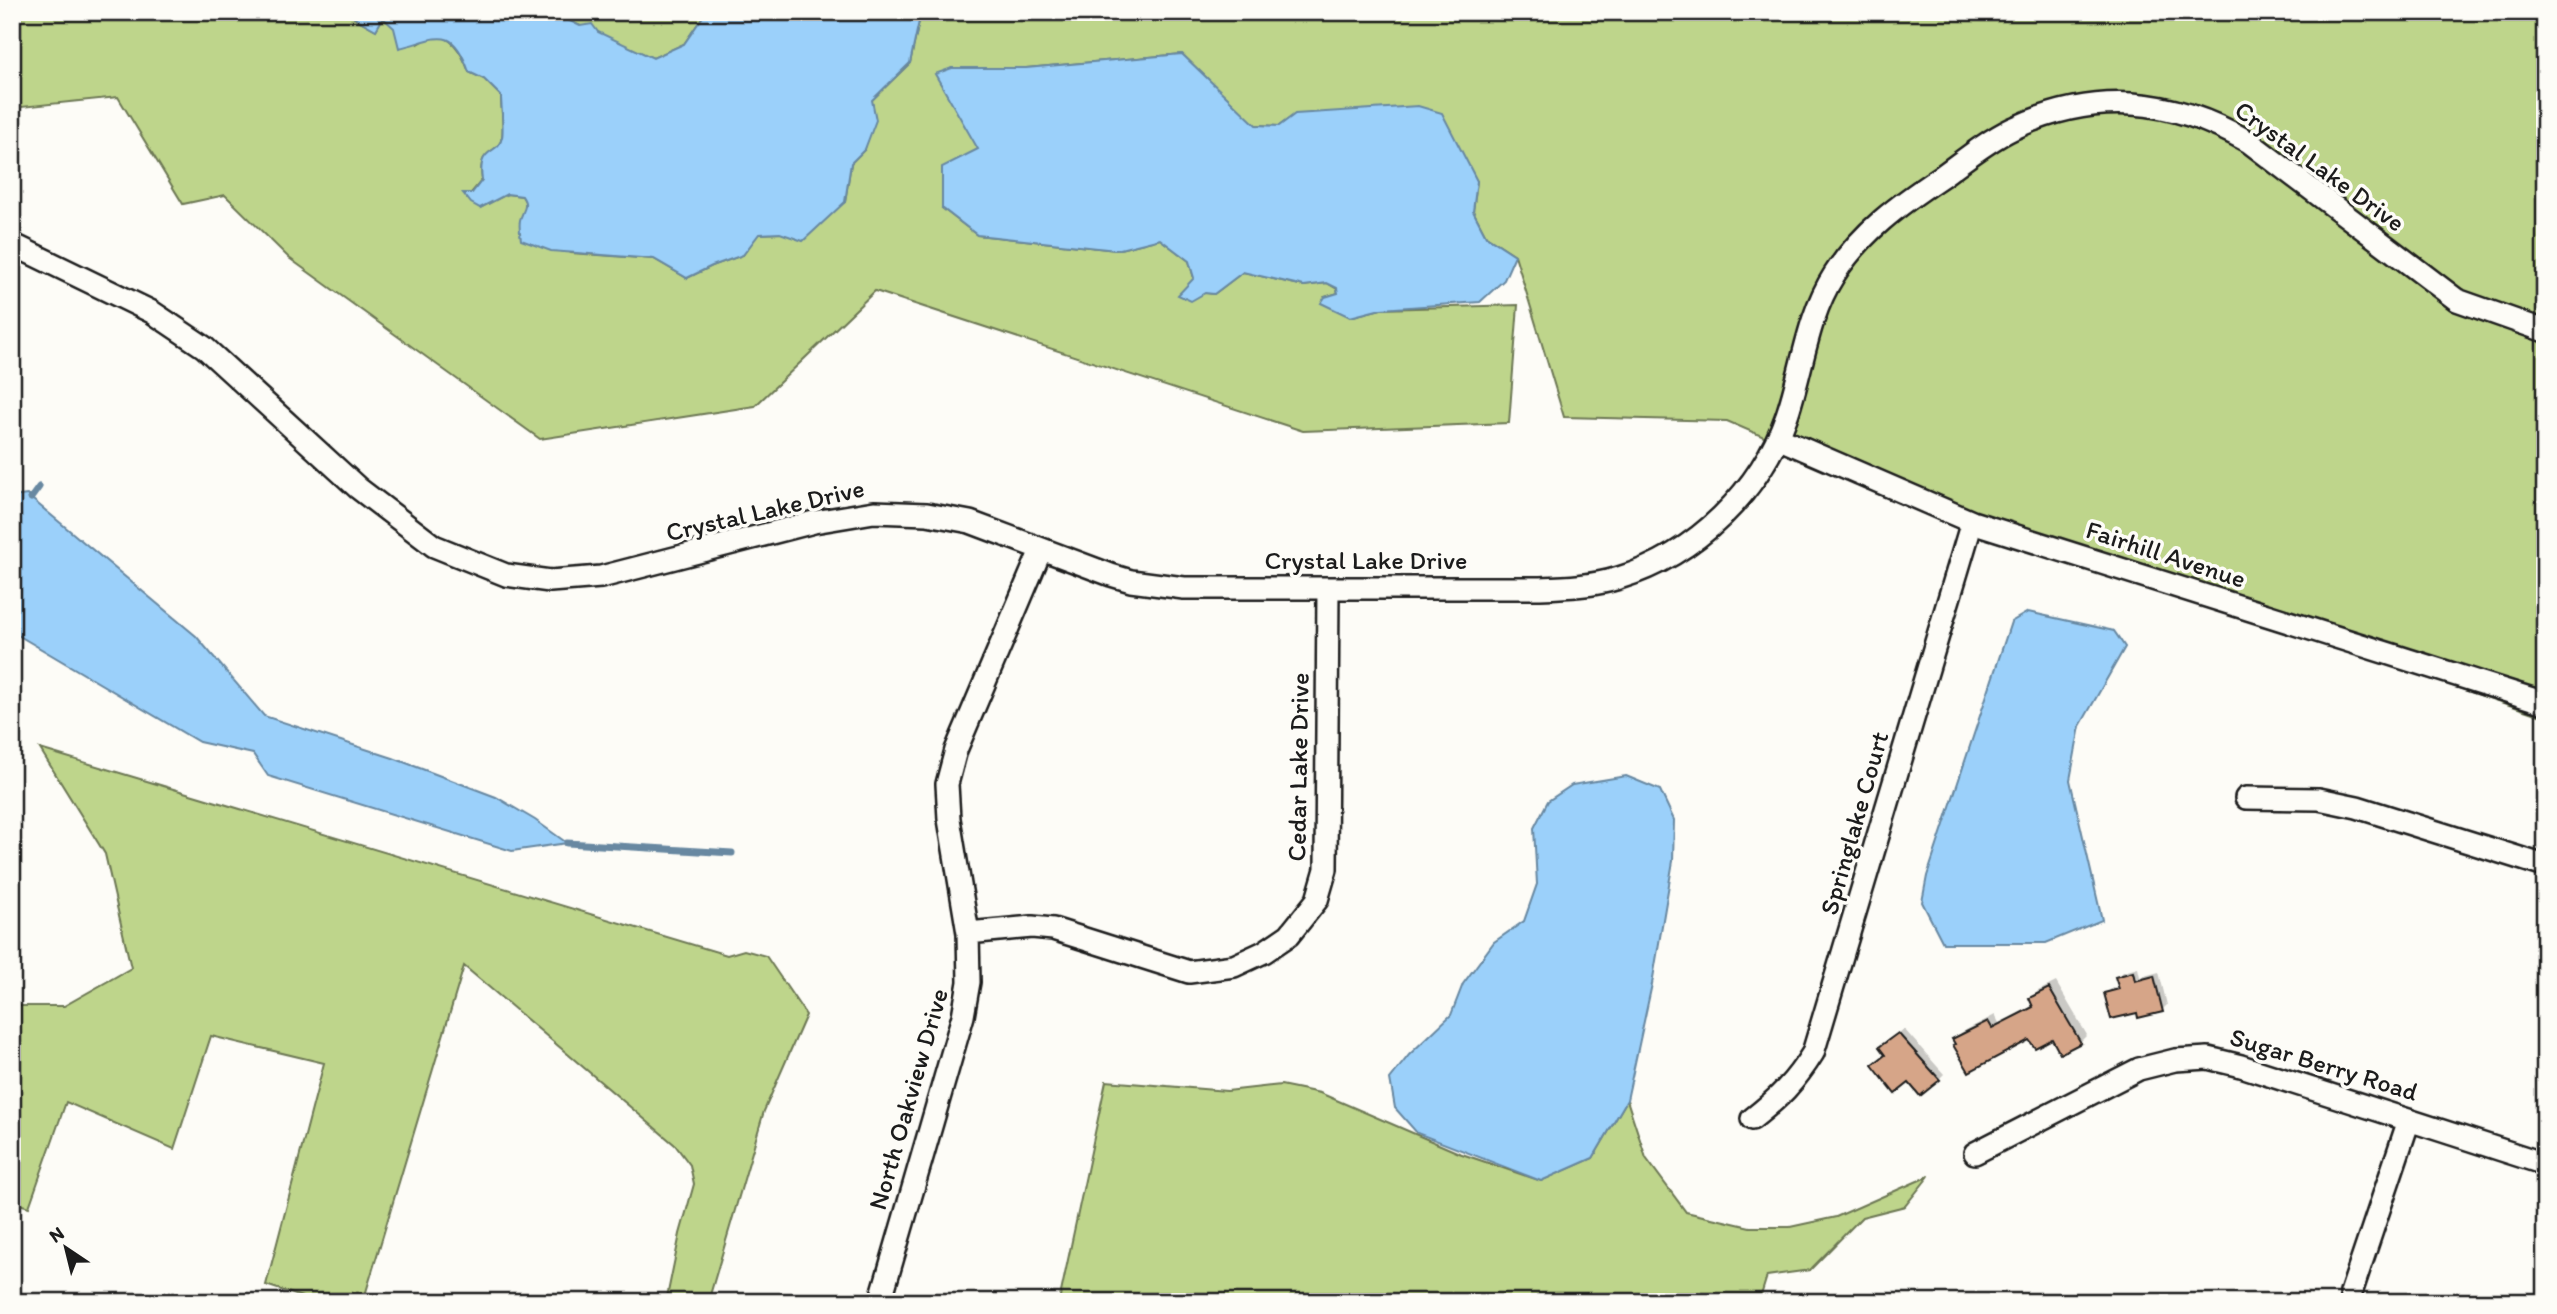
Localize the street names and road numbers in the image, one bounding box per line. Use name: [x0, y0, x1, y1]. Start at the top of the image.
street label: Crystal Lake Drive: [2229, 93, 2411, 239]
street label: Crystal Lake Drive: [663, 472, 867, 548]
street label: Fairhill Avenue: [2082, 513, 2250, 595]
street label: Crystal Lake Drive: [1265, 544, 1467, 576]
street label: Cedar Lake Drive: [1280, 672, 1316, 862]
street label: Springlake Court: [1813, 727, 1896, 918]
street label: North Oakview Drive: [861, 985, 955, 1213]
street label: Sugar Berry Road: [2226, 1020, 2422, 1108]

